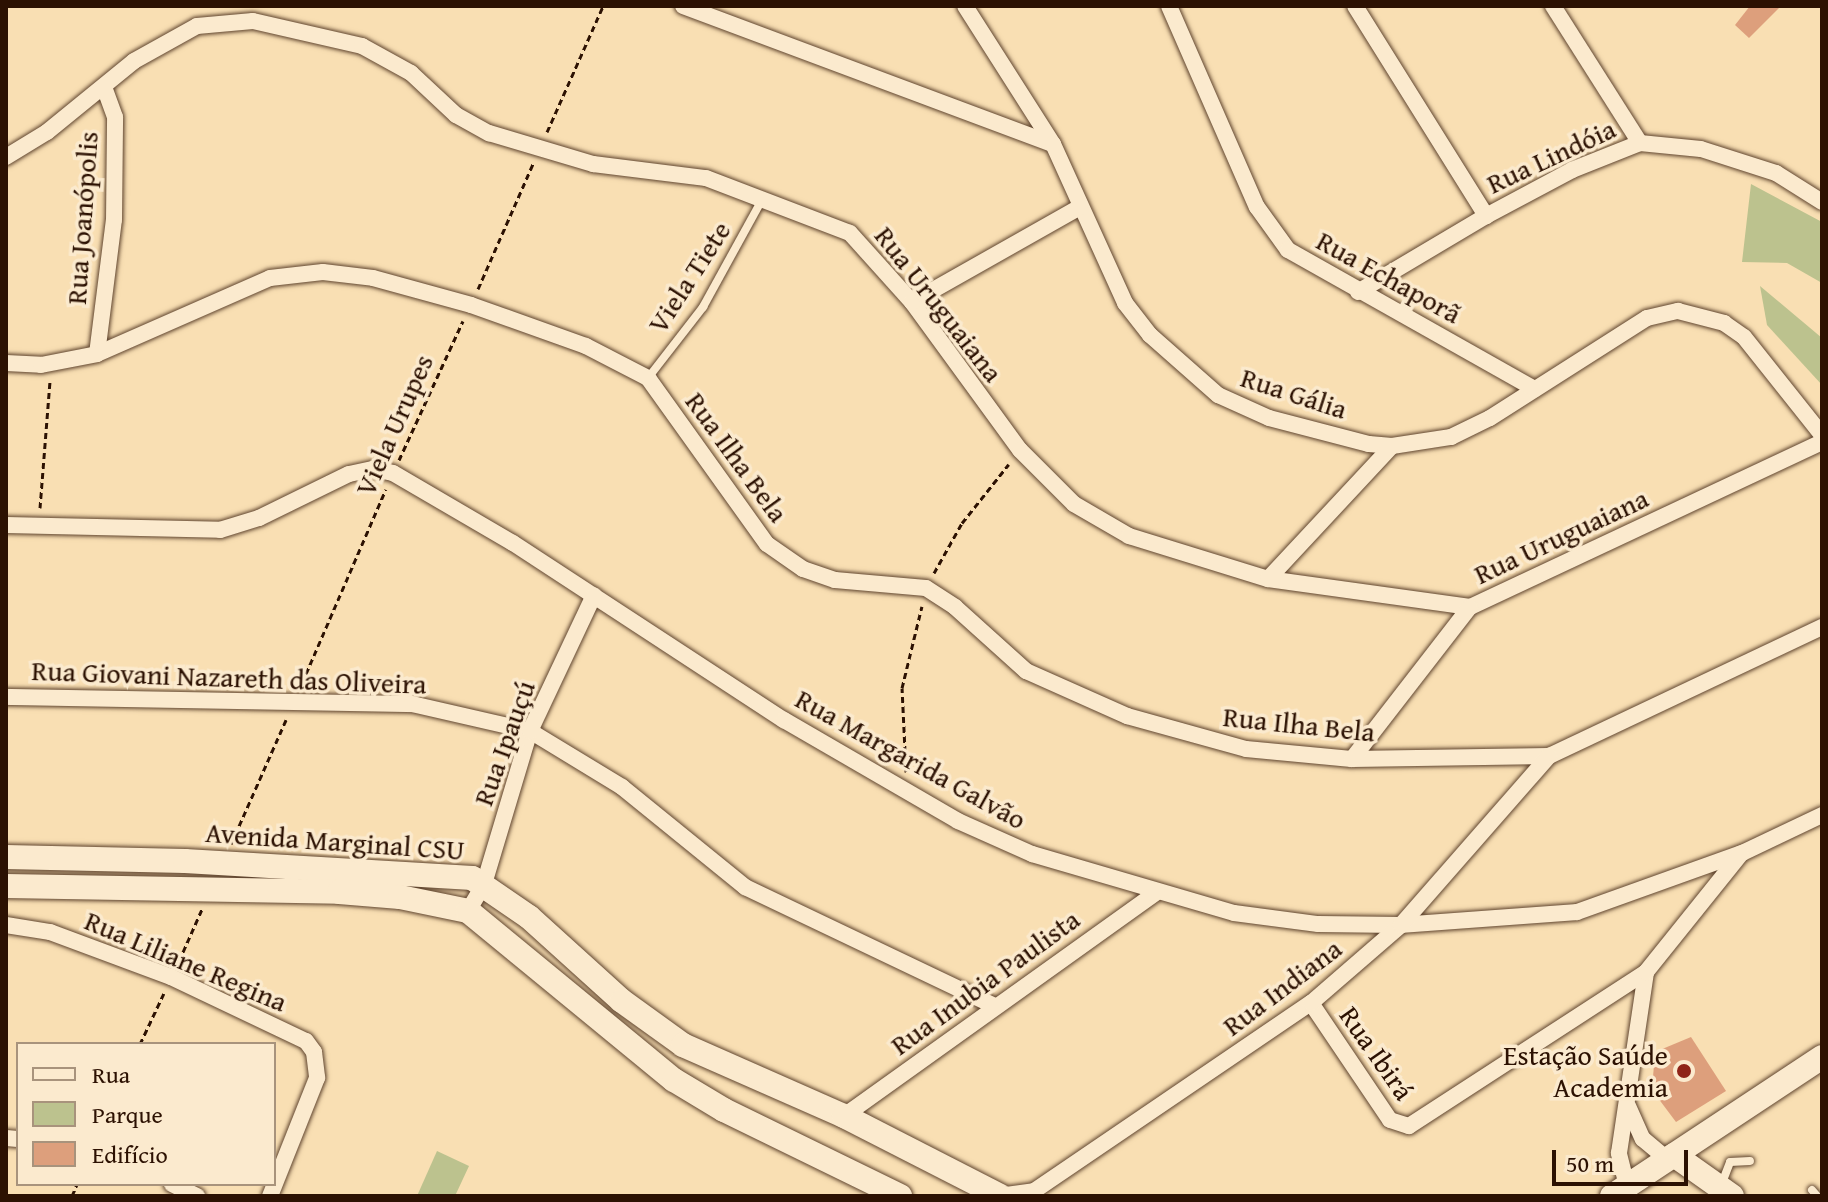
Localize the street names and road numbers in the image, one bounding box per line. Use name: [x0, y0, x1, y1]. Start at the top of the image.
street label: Rua Lindóia: [1481, 112, 1621, 200]
street label: Rua Joanópolis: [59, 130, 105, 306]
street label: Viela Tiete: [641, 215, 737, 339]
street label: Rua Uruguaiana: [868, 220, 1010, 388]
street label: Rua Echaporã: [1311, 224, 1467, 330]
street label: Viela Urupes: [348, 349, 440, 501]
street label: Rua Gália: [1237, 360, 1351, 426]
street label: Rua Ilha Bela: [679, 385, 795, 529]
street label: Rua Uruguaiana: [1469, 481, 1653, 591]
street label: Rua Giovani Nazareth das Oliveira: [31, 653, 427, 701]
street label: Rua Ipauçú: [466, 676, 542, 810]
street label: Rua Margarida Galvão: [790, 682, 1032, 836]
street label: Rua Ilha Bela: [1221, 699, 1377, 749]
street label: Avenida Marginal CSU: [204, 815, 466, 867]
street label: Rua Inubia Paulista: [884, 902, 1086, 1062]
street label: Rua Liliane Regina: [80, 903, 292, 1019]
street label: Rua Indiana: [1216, 931, 1348, 1043]
street label: Rua Ibirá: [1333, 1000, 1421, 1106]

